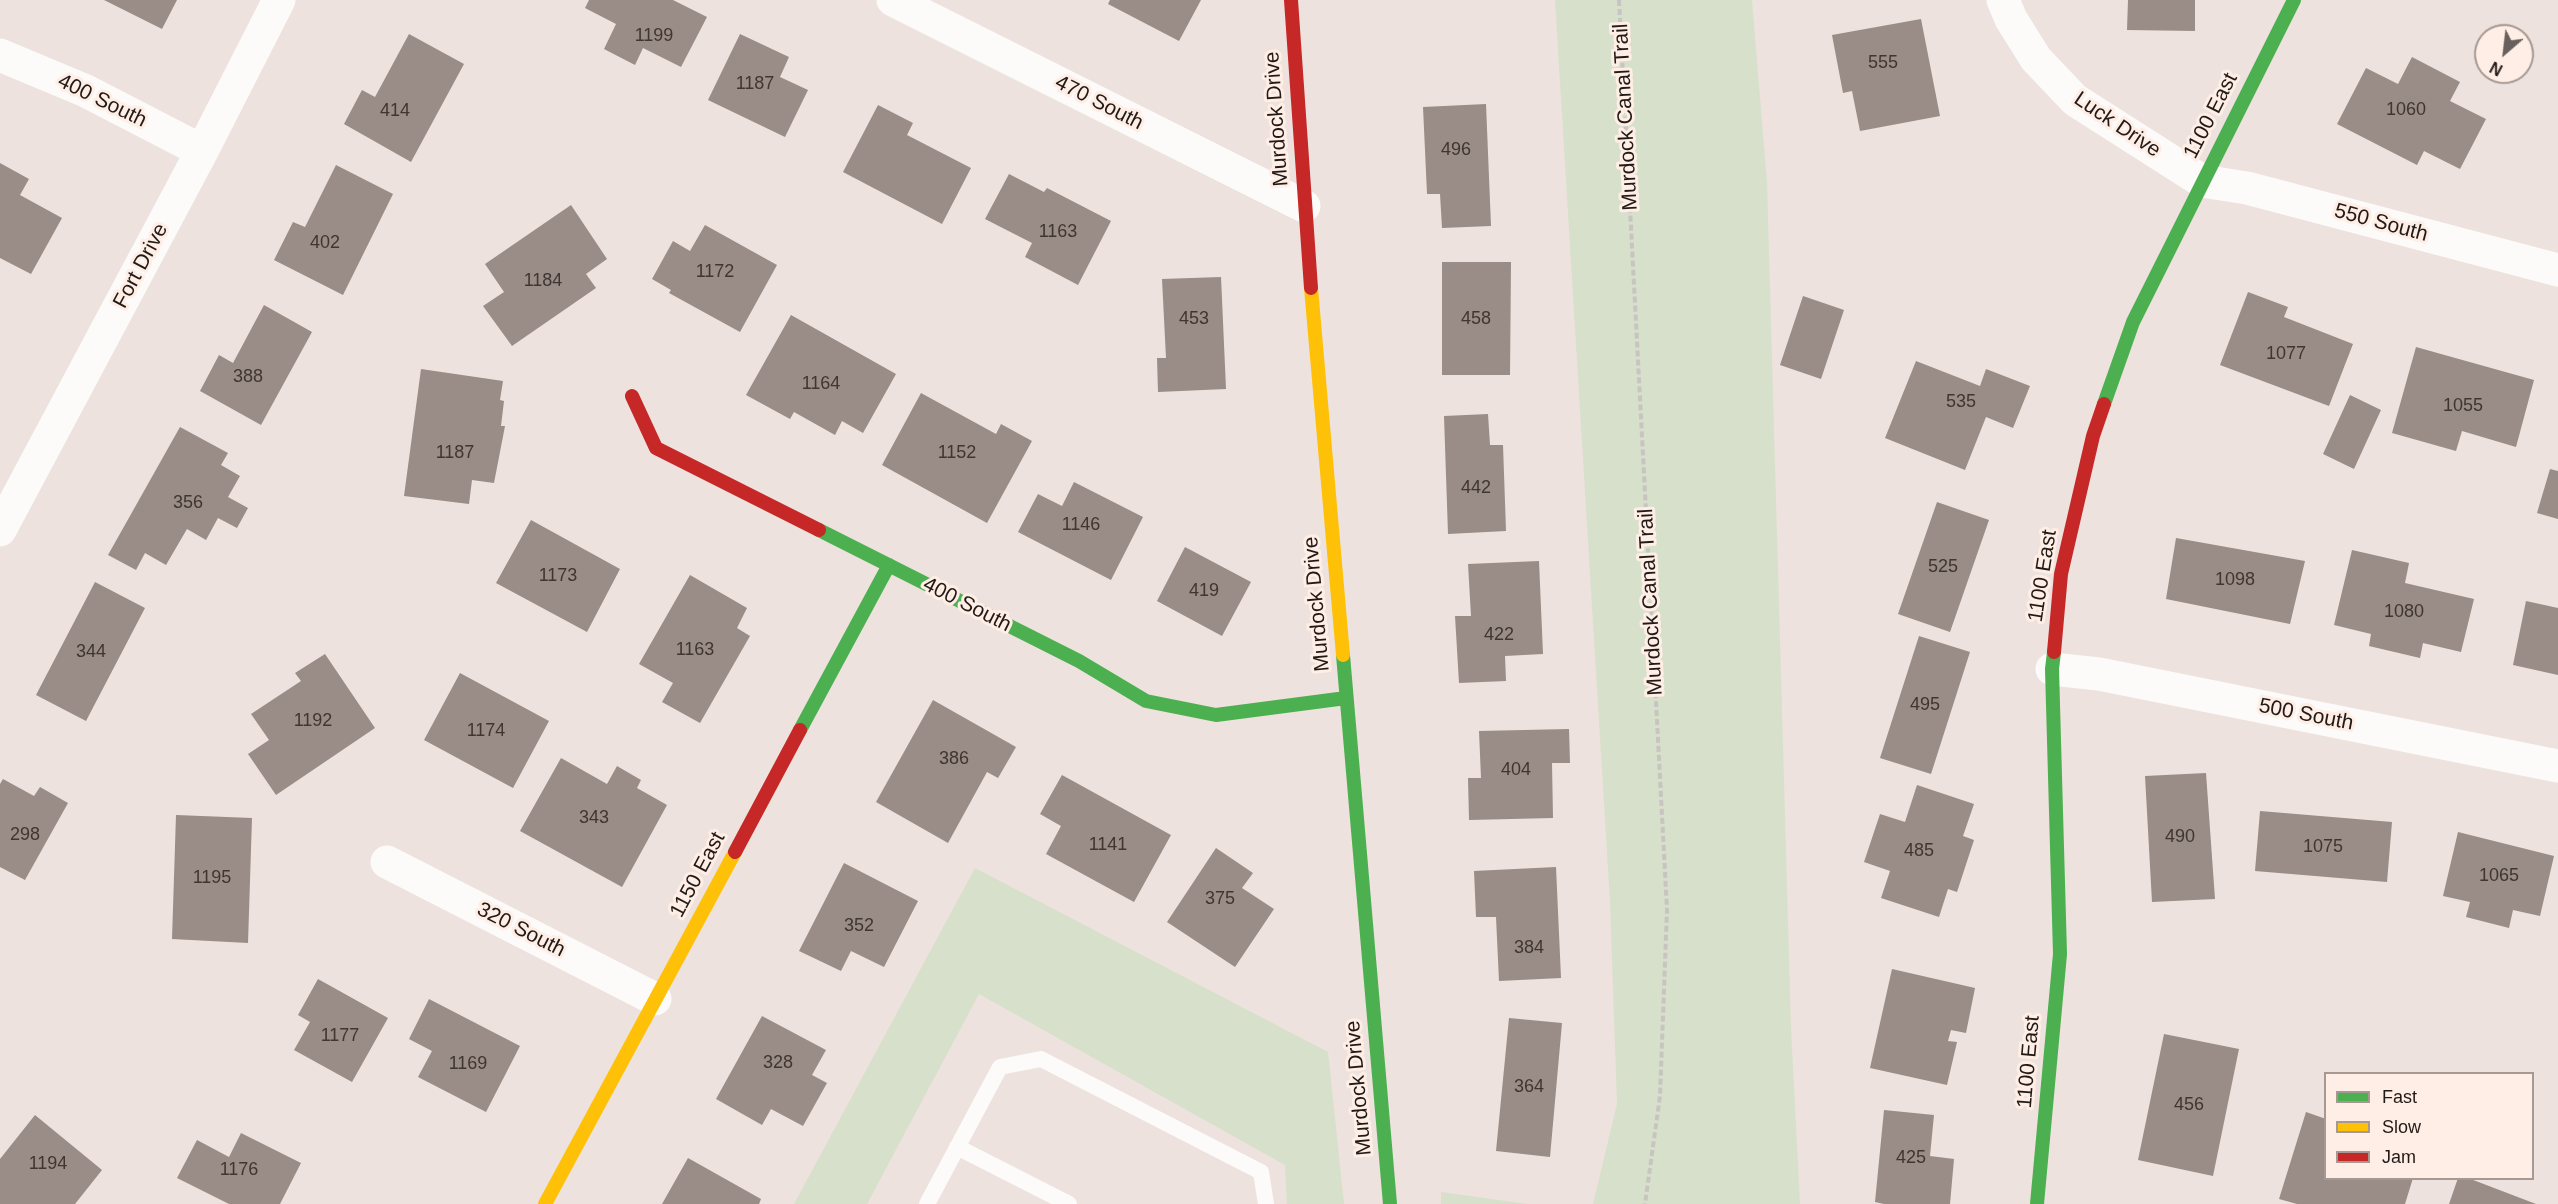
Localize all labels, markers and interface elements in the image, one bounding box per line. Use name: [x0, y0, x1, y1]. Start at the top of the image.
street label: Murdock Canal Trail: [1609, 23, 1643, 211]
north arrow: [2474, 24, 2534, 84]
house number: 1199: [635, 25, 673, 47]
street label: Murdock Drive: [1260, 51, 1294, 187]
house number: 555: [1868, 52, 1898, 74]
text: N: [2487, 58, 2505, 79]
street label: 400 South: [53, 69, 151, 133]
street label: 1100 East: [2179, 69, 2243, 163]
street label: 470 South: [1051, 70, 1147, 136]
house number: 1187: [736, 73, 774, 95]
street label: Luck Drive: [2069, 87, 2165, 163]
house number: 1060: [2386, 99, 2426, 121]
house number: 414: [380, 100, 410, 122]
house number: 496: [1441, 139, 1471, 161]
street label: 550 South: [2331, 198, 2431, 248]
street label: Fort Drive: [108, 219, 174, 313]
house number: 1163: [1039, 221, 1077, 243]
house number: 402: [310, 232, 340, 254]
house number: 1172: [696, 261, 734, 283]
house number: 1184: [524, 270, 562, 292]
house number: 453: [1179, 308, 1209, 330]
house number: 458: [1461, 308, 1491, 330]
house number: 1077: [2266, 343, 2306, 365]
house number: 388: [233, 366, 263, 388]
house number: 1164: [802, 373, 840, 395]
house number: 535: [1946, 391, 1976, 413]
house number: 1055: [2443, 395, 2483, 417]
house number: 1187: [436, 442, 474, 464]
house number: 1152: [938, 442, 976, 464]
house number: 442: [1461, 477, 1491, 499]
house number: 356: [173, 492, 203, 514]
street label: Murdock Canal Trail: [1634, 508, 1668, 696]
house number: 1146: [1062, 514, 1100, 536]
street label: 1100 East: [2023, 528, 2063, 624]
street label: Murdock Drive: [1299, 535, 1335, 673]
house number: 525: [1928, 556, 1958, 578]
house number: 1173: [539, 565, 577, 587]
house number: 1098: [2215, 569, 2255, 591]
street label: 400 South: [919, 572, 1015, 638]
house number: 419: [1189, 580, 1219, 602]
house number: 1080: [2384, 601, 2424, 623]
house number: 422: [1484, 624, 1514, 646]
house number: 1163: [676, 639, 714, 661]
house number: 344: [76, 641, 106, 663]
street label: 500 South: [2257, 693, 2355, 737]
house number: 495: [1910, 694, 1940, 716]
house number: 1192: [294, 710, 332, 732]
house number: 1174: [467, 720, 505, 742]
house number: 386: [939, 748, 969, 770]
house number: 404: [1501, 759, 1531, 781]
house number: 343: [579, 807, 609, 829]
house number: 298: [10, 824, 40, 846]
house number: 490: [2165, 826, 2195, 848]
street label: 1150 East: [665, 828, 731, 922]
house number: 1141: [1089, 834, 1127, 856]
house number: 1075: [2303, 836, 2343, 858]
house number: 485: [1904, 840, 1934, 862]
house number: 1065: [2479, 865, 2519, 887]
house number: 1195: [193, 867, 231, 889]
house number: 375: [1205, 888, 1235, 910]
street label: 320 South: [473, 897, 569, 963]
house number: 352: [844, 915, 874, 937]
house number: 384: [1514, 937, 1544, 959]
street label: 1100 East: [2012, 1015, 2046, 1109]
street label: Murdock Drive: [1341, 1019, 1377, 1157]
house number: 1177: [321, 1025, 359, 1047]
house number: 328: [763, 1052, 793, 1074]
house number: 1169: [449, 1053, 487, 1075]
legend: [2324, 1072, 2534, 1180]
house number: 364: [1514, 1076, 1544, 1098]
text: Fast: [2382, 1087, 2417, 1107]
house number: 456: [2174, 1094, 2204, 1116]
text: Slow: [2382, 1117, 2421, 1137]
house number: 425: [1896, 1147, 1926, 1169]
text: Jam: [2382, 1147, 2416, 1167]
house number: 1194: [29, 1153, 67, 1175]
house number: 1176: [220, 1159, 258, 1181]

